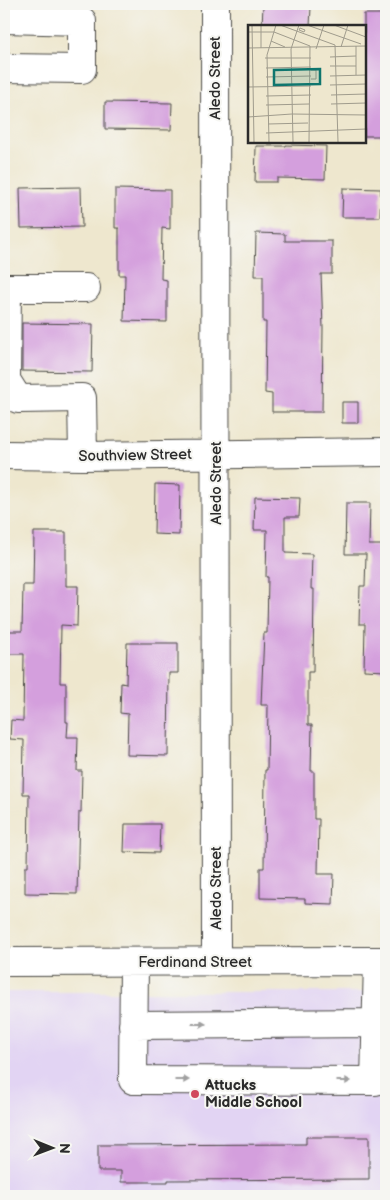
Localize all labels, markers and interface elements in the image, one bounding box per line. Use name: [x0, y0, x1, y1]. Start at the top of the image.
inset map: [248, 25, 365, 142]
street label: Aledo Street: [206, 36, 225, 120]
street label: Aledo Street: [207, 441, 226, 525]
street label: Southview Street: [78, 445, 192, 466]
street label: Aledo Street: [207, 846, 226, 930]
street label: Ferdinand Street: [138, 953, 252, 972]
one-way arrow: [192, 1020, 208, 1028]
one-way arrow: [174, 1076, 190, 1084]
place label: Attucks Middle School: [204, 1076, 302, 1112]
one-way arrow: [337, 1077, 353, 1085]
marker: Attucks Middle School: [189, 1088, 201, 1100]
north arrow: [28, 1122, 78, 1172]
text: N: [56, 1143, 73, 1154]

